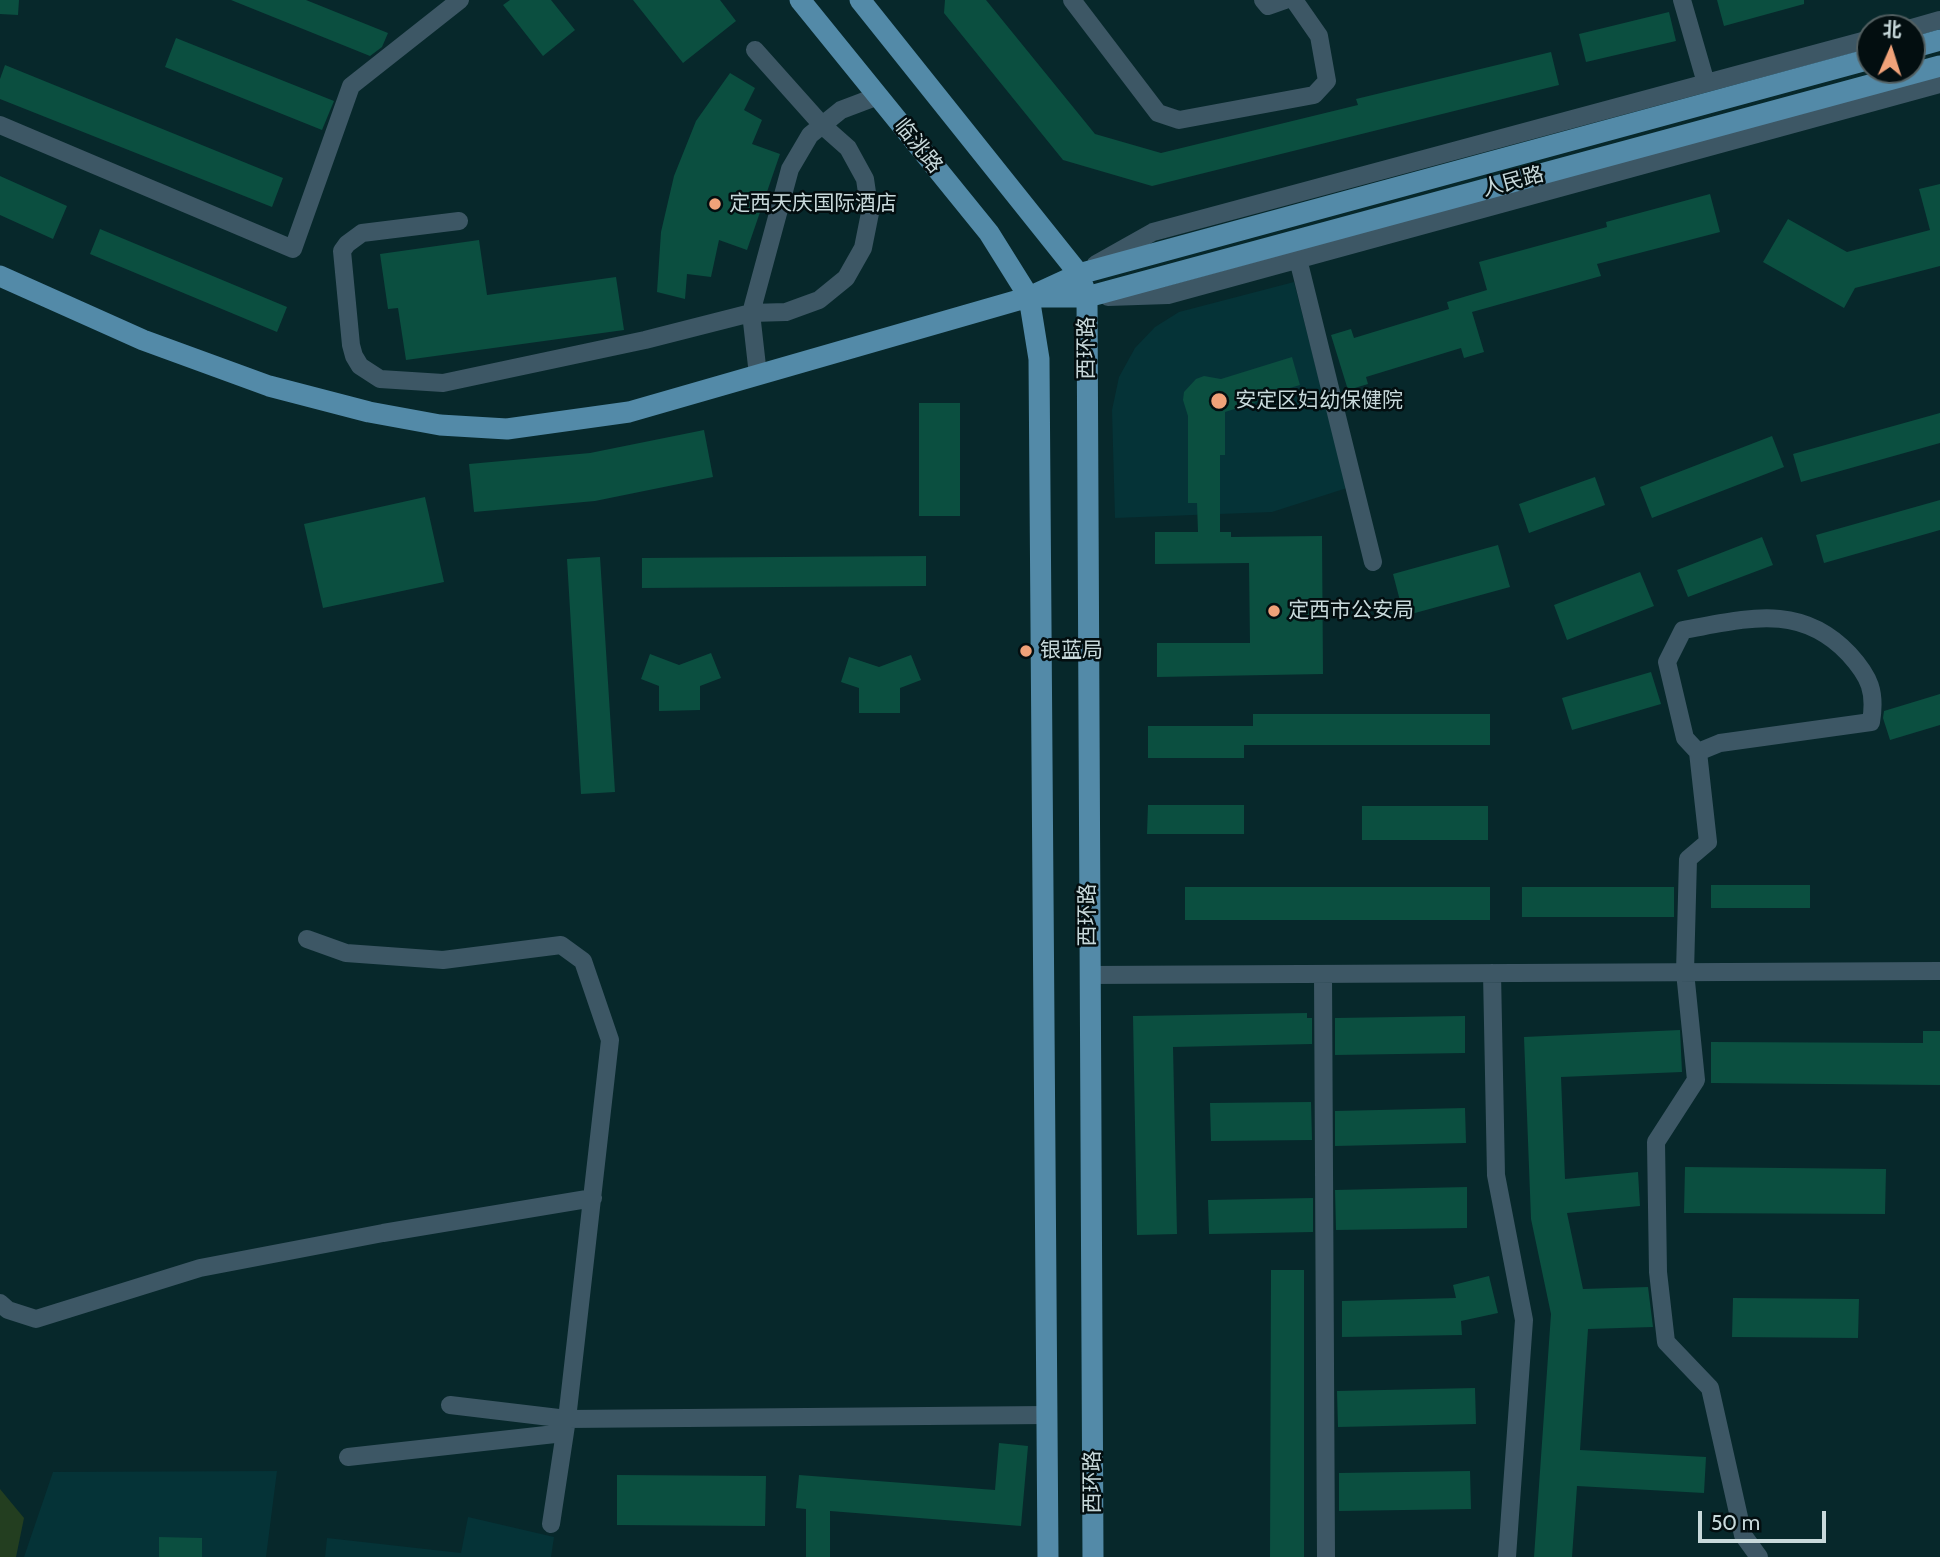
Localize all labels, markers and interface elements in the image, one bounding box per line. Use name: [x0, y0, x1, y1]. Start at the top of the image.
north arrow: [1856, 14, 1926, 84]
text: 北: [1882, 18, 1902, 42]
street label: 临洮路: [888, 114, 948, 178]
street label: 人民路: [1479, 162, 1547, 202]
place label: 定西天庆国际酒店: [729, 191, 897, 217]
marker: 定西天庆国际酒店: [707, 196, 723, 212]
street label: 西环路: [1074, 317, 1100, 379]
place label: 安定区妇幼保健院: [1235, 388, 1403, 414]
marker: 安定区妇幼保健院: [1209, 391, 1229, 411]
place label: 定西市公安局: [1288, 598, 1414, 624]
marker: 定西市公安局: [1266, 603, 1282, 619]
place label: 银蓝局: [1040, 638, 1103, 664]
marker: 银蓝局: [1018, 643, 1034, 659]
street label: 西环路: [1075, 884, 1101, 946]
street label: 西环路: [1080, 1451, 1106, 1513]
scale bar: [1702, 1498, 1830, 1542]
text: 50 m: [1711, 1510, 1760, 1535]

